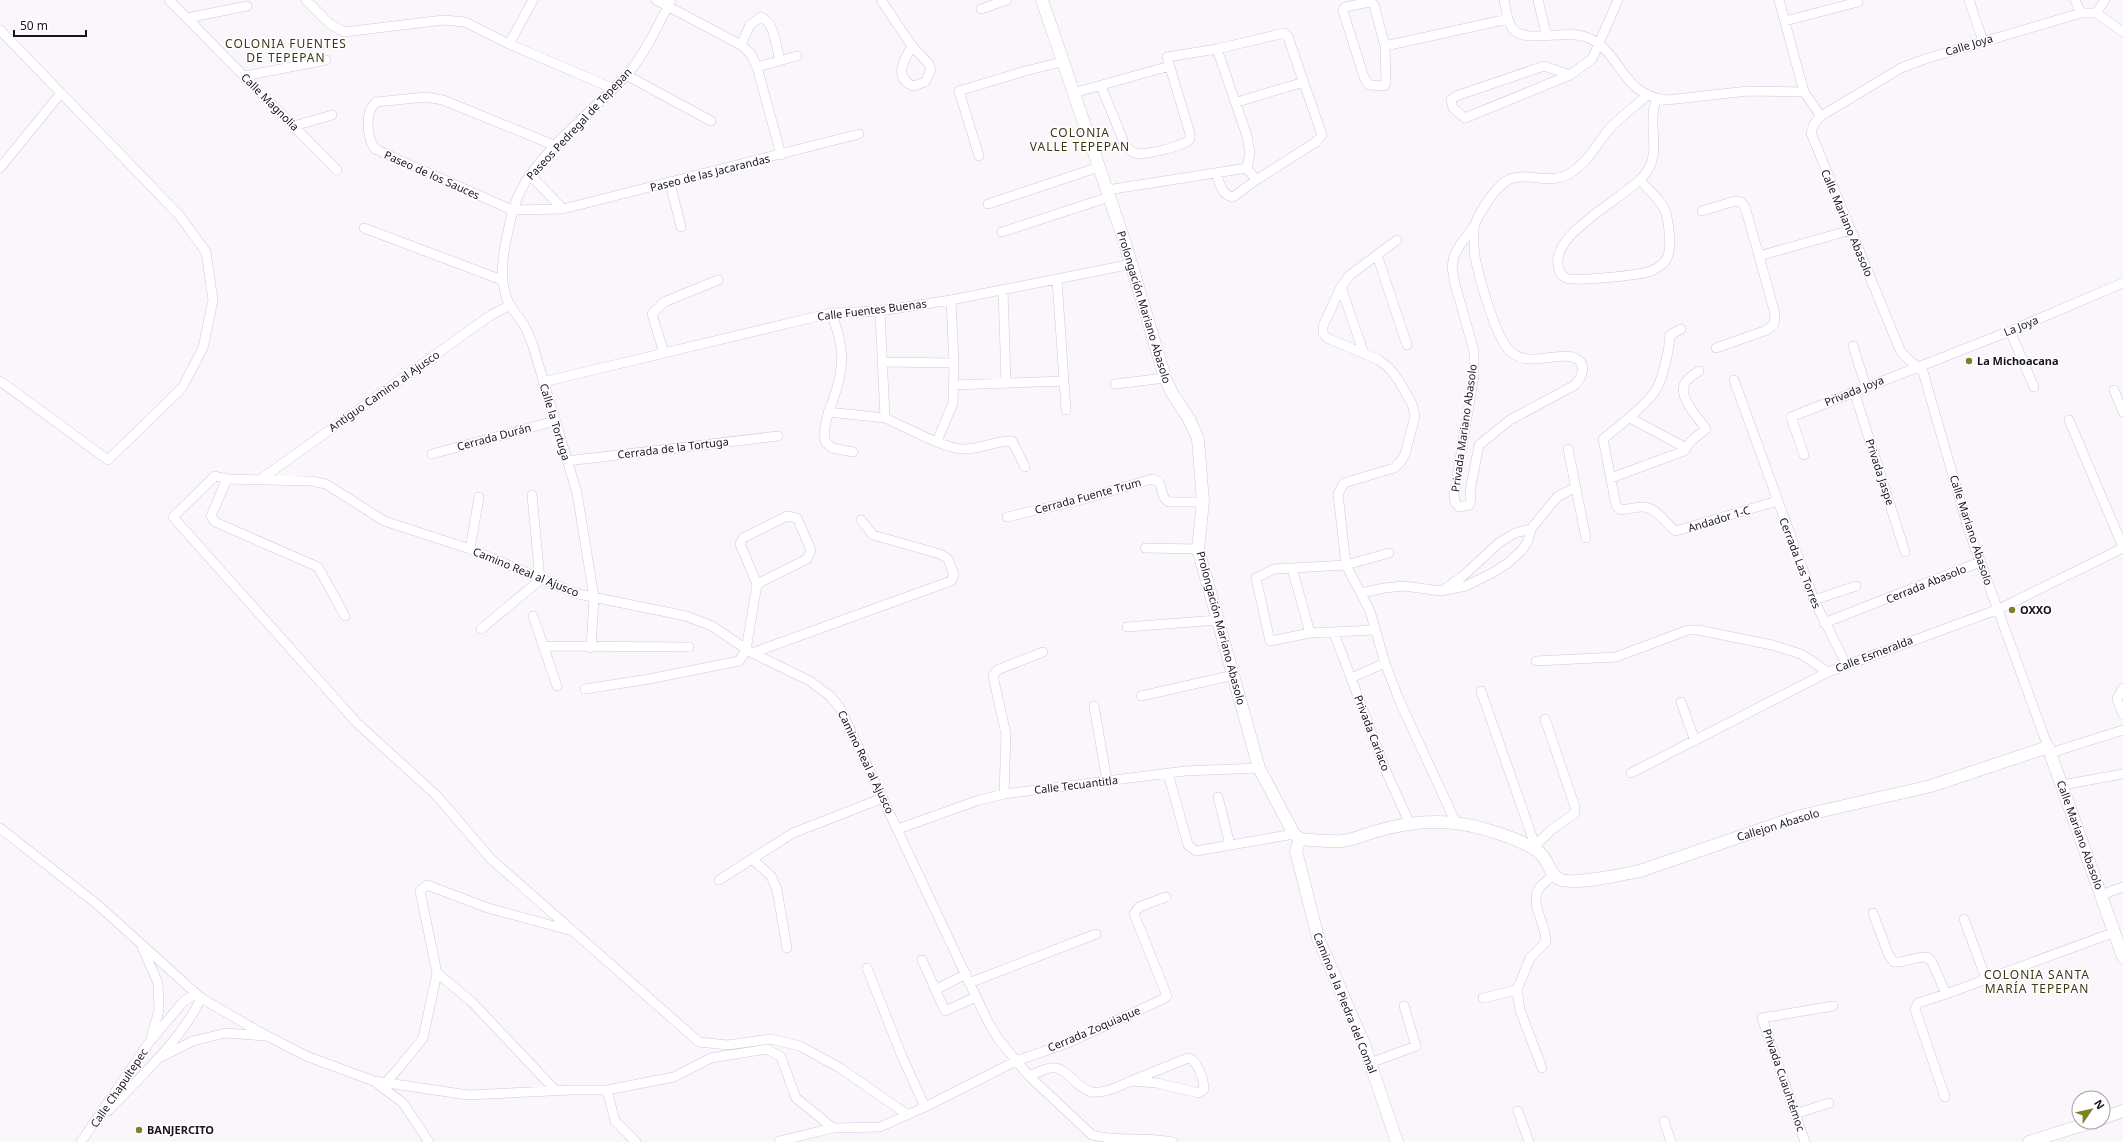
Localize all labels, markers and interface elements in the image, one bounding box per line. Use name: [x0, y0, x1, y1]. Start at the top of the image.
scale bar: [14, 12, 86, 38]
text: 50 m: [20, 17, 48, 34]
street label: Calle Joya: [1943, 30, 1995, 59]
district label: COLONIA FUENTES DE TEPEPAN: [225, 35, 347, 66]
street label: Paseos Pedregal de Tepepan: [523, 64, 635, 183]
street label: Calle Magnolia: [238, 69, 303, 134]
district label: COLONIA VALLE TEPEPAN: [1030, 124, 1130, 155]
street label: Paseo de los Sauces: [382, 147, 482, 202]
street label: Paseo de las Jacarandas: [648, 150, 771, 195]
street label: Calle Mariano Abasolo: [1818, 167, 1877, 279]
street label: Prolongación Mariano Abasolo: [1114, 229, 1175, 385]
street label: Calle Fuentes Buenas: [816, 295, 927, 324]
street label: La Joya: [2001, 312, 2040, 339]
street label: Antiguo Camino al Ajusco: [325, 346, 442, 435]
place label: La Michoacana: [1977, 353, 2059, 368]
marker: La Michoacana: [1964, 356, 1974, 366]
street label: Privada Mariano Abasolo: [1447, 363, 1480, 493]
street label: Privada Joya: [1822, 372, 1886, 409]
street label: Calle la Tortuga: [537, 381, 574, 462]
street label: Cerrada Durán: [455, 419, 533, 454]
street label: Cerrada de la Tortuga: [616, 433, 729, 462]
street label: Privada Jaspe: [1863, 437, 1898, 507]
street label: Calle Mariano Abasolo: [1947, 473, 1997, 587]
street label: Cerrada Fuente Trum: [1033, 474, 1143, 517]
street label: Andador 1-C: [1686, 502, 1752, 535]
street label: Cerrada Las Torres: [1776, 515, 1825, 611]
street label: Camino Real al Ajusco: [471, 543, 582, 600]
street label: Prolongación Mariano Abasolo: [1194, 549, 1249, 707]
street label: Cerrada Abasolo: [1883, 560, 1969, 606]
place label: OXXO: [2020, 602, 2052, 617]
marker: OXXO: [2007, 605, 2017, 615]
street label: Calle Esmeralda: [1833, 632, 1915, 675]
street label: Privada Cariaco: [1351, 693, 1394, 773]
street label: Camino Real al Ajusco: [835, 708, 898, 816]
street label: Calle Tecuantitla: [1033, 772, 1119, 797]
street label: Calle Mariano Abasolo: [2054, 778, 2107, 892]
street label: Callejon Abasolo: [1735, 805, 1821, 844]
street label: Camino a la Piedra del Comal: [1310, 930, 1381, 1076]
district label: COLONIA SANTA MARÍA TEPEPAN: [1984, 966, 2090, 997]
street label: Cerrada Zoquiaque: [1045, 1002, 1142, 1055]
street label: Privada Cuauhtémoc: [1760, 1027, 1809, 1133]
street label: Calle Chapultepec: [86, 1045, 151, 1130]
north arrow: [2071, 1090, 2111, 1130]
text: N: [2091, 1096, 2108, 1112]
place label: BANJERCITO: [147, 1122, 214, 1137]
marker: BANJERCITO: [134, 1125, 144, 1135]

